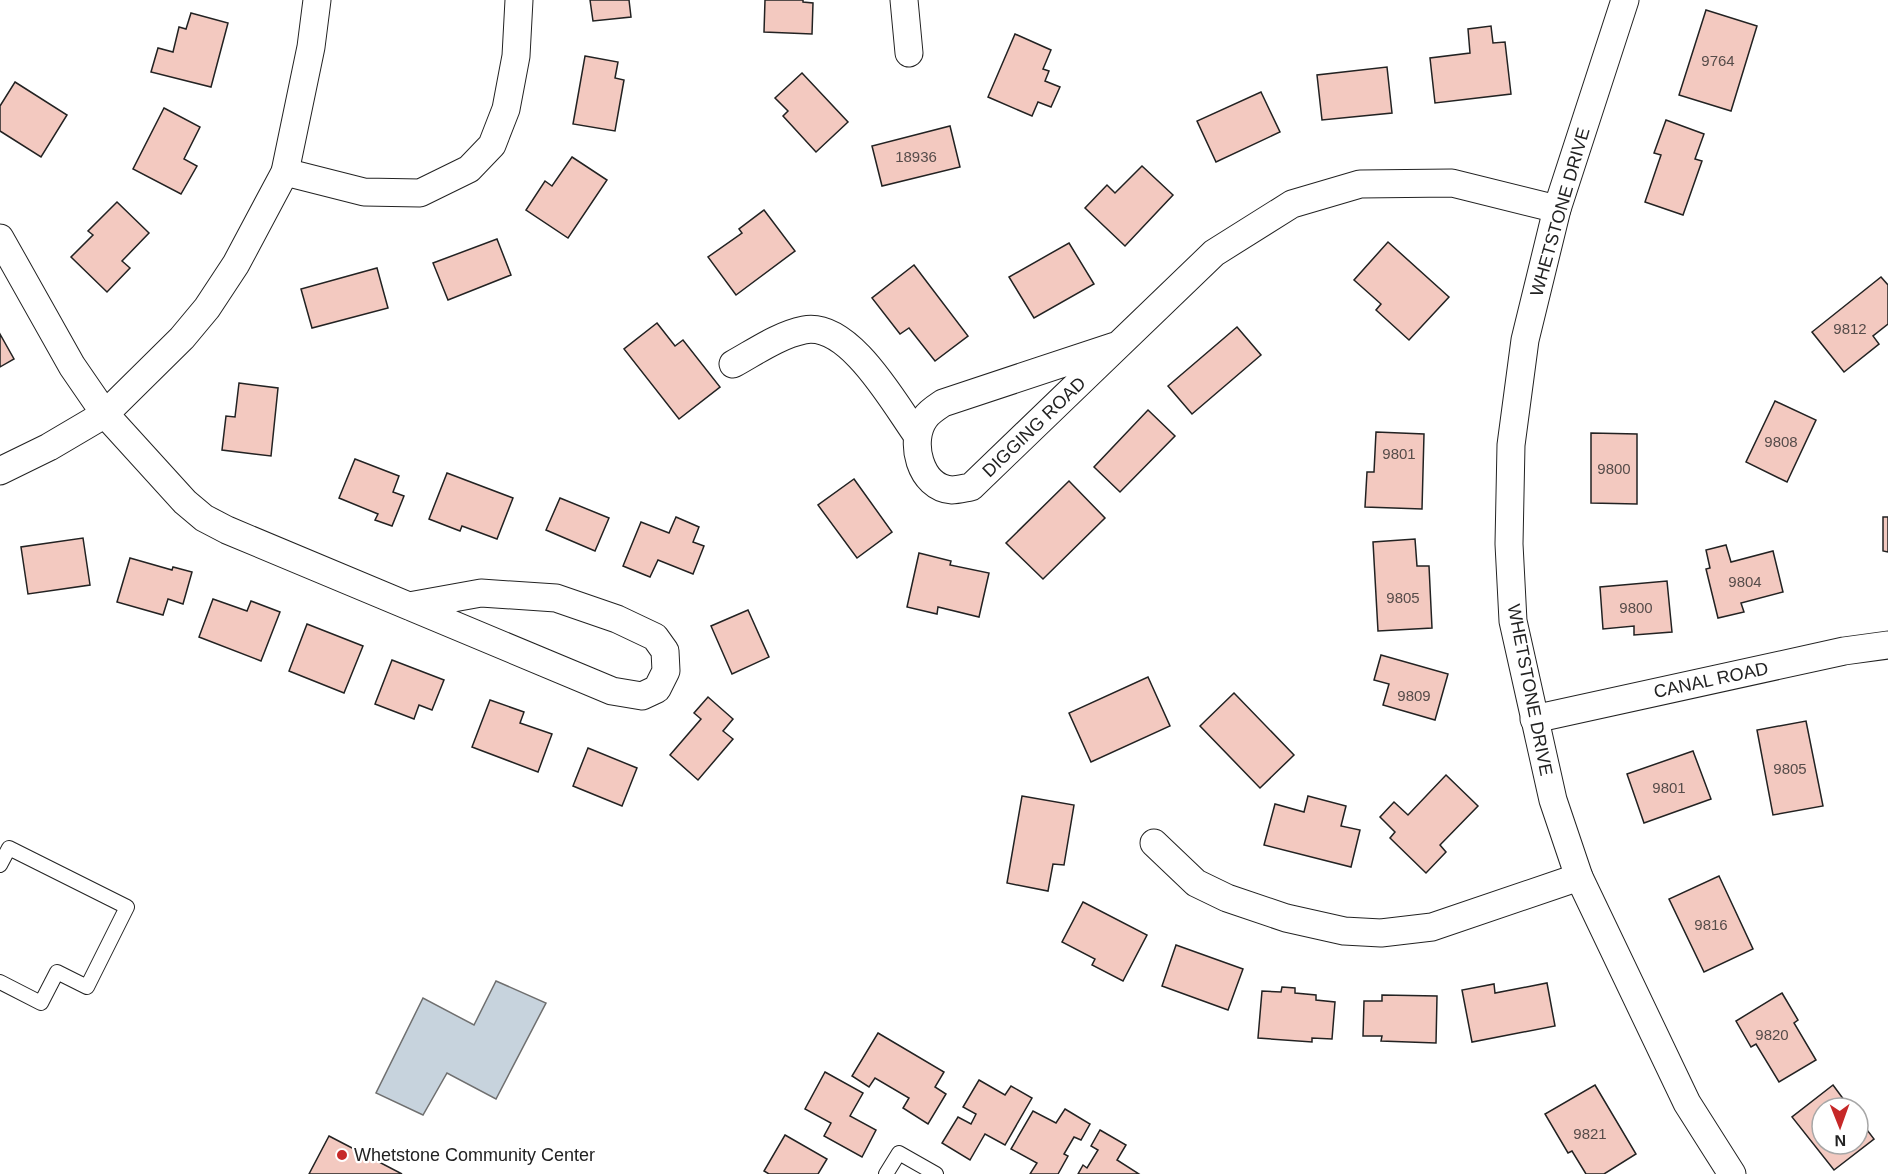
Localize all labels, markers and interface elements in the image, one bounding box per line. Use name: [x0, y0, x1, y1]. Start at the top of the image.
house number: 9764: [1701, 52, 1735, 69]
street label: WHETSTONE DRIVE: [1526, 125, 1594, 299]
house number: 18936: [895, 148, 937, 165]
house number: 9812: [1833, 320, 1867, 337]
street label: DIGGING ROAD: [978, 373, 1090, 481]
house number: 9808: [1764, 433, 1798, 450]
house number: 9801: [1382, 445, 1416, 462]
house number: 9800: [1597, 460, 1631, 477]
house number: 9804: [1728, 573, 1762, 590]
house number: 9805: [1386, 589, 1420, 606]
house number: 9800: [1619, 599, 1653, 616]
street label: WHETSTONE DRIVE: [1504, 602, 1556, 778]
street label: CANAL ROAD: [1652, 658, 1770, 702]
house number: 9809: [1397, 687, 1431, 704]
house number: 9805: [1773, 760, 1807, 777]
house number: 9801: [1652, 779, 1686, 796]
house number: 9816: [1694, 916, 1728, 933]
house number: 9820: [1755, 1026, 1789, 1043]
north arrow: [1810, 1096, 1870, 1156]
house number: 9821: [1573, 1125, 1607, 1142]
text: N: [1834, 1132, 1846, 1149]
place label: Whetstone Community Center: [354, 1145, 595, 1165]
marker: Whetstone Community Center: [335, 1148, 349, 1162]

